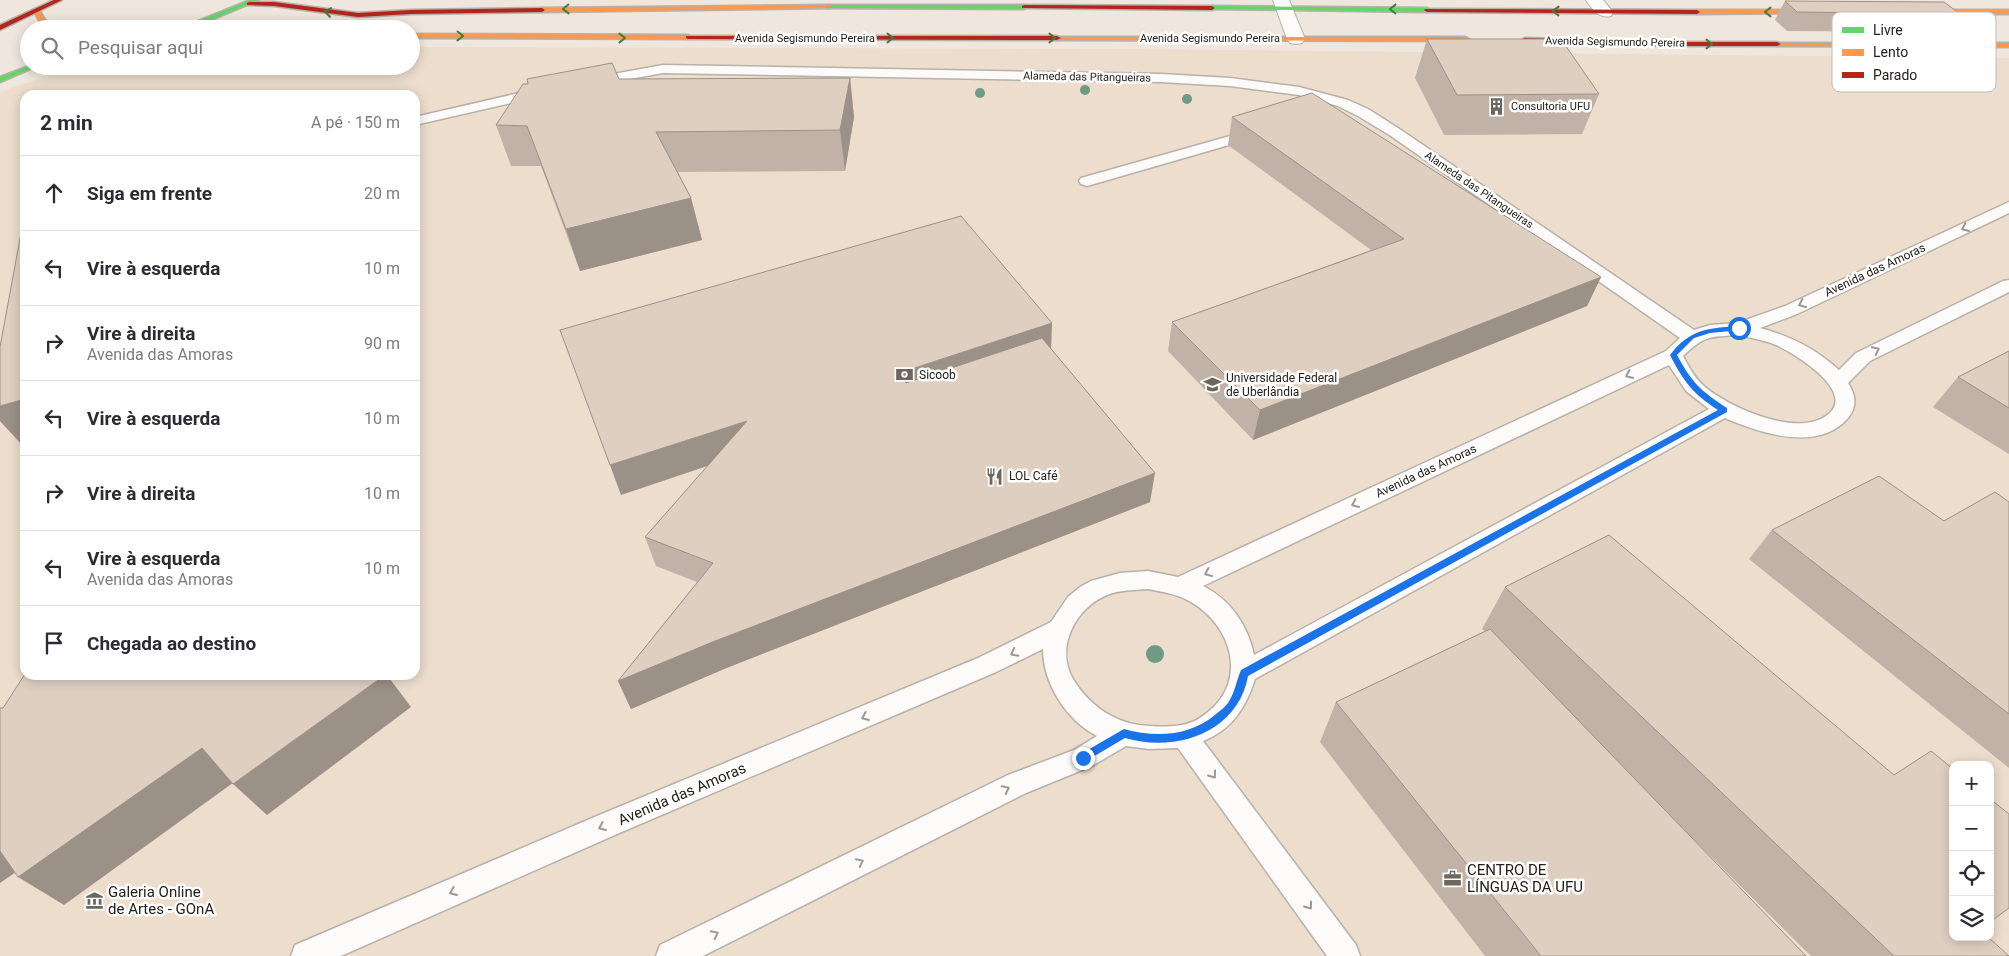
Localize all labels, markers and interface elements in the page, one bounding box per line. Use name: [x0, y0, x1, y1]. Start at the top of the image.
one-way arrow: [561, 4, 569, 14]
one-way arrow: [1389, 4, 1397, 14]
one-way arrow: [1552, 6, 1560, 16]
one-way arrow: [1764, 7, 1772, 17]
one-way arrow: [324, 8, 332, 18]
legend: [1832, 12, 1996, 92]
search box: [20, 20, 420, 75]
text: Livre: [1873, 22, 1903, 38]
one-way arrow: [456, 31, 464, 42]
street label: Avenida Segismundo Pereira: [735, 32, 875, 45]
street label: Avenida Segismundo Pereira: [1140, 32, 1280, 45]
one-way arrow: [619, 33, 627, 43]
one-way arrow: [886, 33, 894, 43]
one-way arrow: [1049, 33, 1057, 43]
icon: search: [38, 34, 66, 62]
street label: Avenida Segismundo Pereira: [1545, 34, 1685, 50]
text: Pesquisar aqui: [78, 36, 203, 59]
one-way arrow: [1706, 39, 1713, 49]
text: Lento: [1873, 44, 1908, 60]
text: Parado: [1873, 67, 1917, 83]
street label: Alameda das Pitangueiras: [1023, 69, 1151, 85]
building icon: Consultoria UFU: [1487, 96, 1507, 116]
place label: Consultoria UFU: [1511, 100, 1590, 113]
text: 2 min: [40, 111, 93, 135]
text: A pé · 150 m: [311, 113, 400, 132]
street label: Alameda das Pitangueiras: [1422, 149, 1536, 231]
icon: ahead: [40, 179, 68, 207]
text: Siga em frente: [87, 182, 212, 205]
text: 20 m: [364, 184, 400, 203]
one-way arrow: [1961, 221, 1970, 232]
street label: Avenida das Amoras: [1822, 240, 1928, 300]
icon: left: [40, 254, 68, 282]
text: Vire à esquerda: [87, 257, 220, 280]
text: 10 m: [364, 259, 400, 278]
one-way arrow: [1798, 298, 1807, 309]
route start: [1728, 317, 1751, 340]
text: Vire à direita: [87, 322, 196, 345]
icon: right: [40, 329, 68, 357]
text: 90 m: [364, 334, 400, 353]
text: Avenida das Amoras: [87, 345, 233, 364]
one-way arrow: [1871, 346, 1880, 356]
bank icon: Sicoob: [895, 365, 915, 385]
place label: Sicoob: [919, 368, 956, 382]
one-way arrow: [1625, 369, 1634, 380]
place label: Universidade Federal de Uberlândia: [1226, 371, 1337, 399]
school or university icon: Universidade Federal de Uberlândia: [1202, 375, 1222, 395]
icon: left: [40, 404, 68, 432]
text: Vire à esquerda: [87, 407, 220, 430]
text: 10 m: [364, 409, 400, 428]
street label: Avenida das Amoras: [1373, 441, 1479, 501]
restaurant icon: LOL Café: [985, 466, 1005, 486]
place label: LOL Café: [1009, 469, 1058, 483]
icon: right: [40, 479, 68, 507]
text: Vire à direita: [87, 482, 196, 505]
text: 10 m: [364, 484, 400, 503]
one-way arrow: [1351, 498, 1360, 508]
text: Vire à esquerda: [87, 547, 220, 570]
icon: left: [40, 554, 68, 582]
text: 10 m: [364, 559, 400, 578]
one-way arrow: [1204, 567, 1213, 578]
text: Avenida das Amoras: [87, 570, 233, 589]
icon: arrive: [40, 629, 68, 657]
text: Chegada ao destino: [87, 632, 256, 655]
one-way arrow: [1011, 647, 1020, 657]
one-way arrow: [861, 710, 870, 721]
route end: [1072, 747, 1095, 770]
street label: Avenida das Amoras: [615, 759, 749, 829]
map controls: [1949, 761, 1994, 941]
button: +: [1949, 761, 1994, 806]
one-way arrow: [1207, 769, 1216, 779]
one-way arrow: [1001, 785, 1010, 796]
button: −: [1949, 806, 1994, 851]
one-way arrow: [598, 821, 607, 831]
button: locate: [1949, 851, 1994, 896]
one-way arrow: [855, 858, 864, 868]
place label: CENTRO DE LÍNGUAS DA UFU: [1467, 861, 1583, 896]
office icon: CENTRO DE LÍNGUAS DA UFU: [1443, 869, 1463, 889]
place label: Galeria Online de Artes - GOnA: [108, 883, 214, 918]
one-way arrow: [449, 885, 458, 896]
museum icon: Galeria Online de Artes - GOnA: [84, 891, 104, 911]
button: layers: [1949, 896, 1994, 941]
one-way arrow: [1303, 900, 1312, 910]
one-way arrow: [710, 930, 719, 940]

